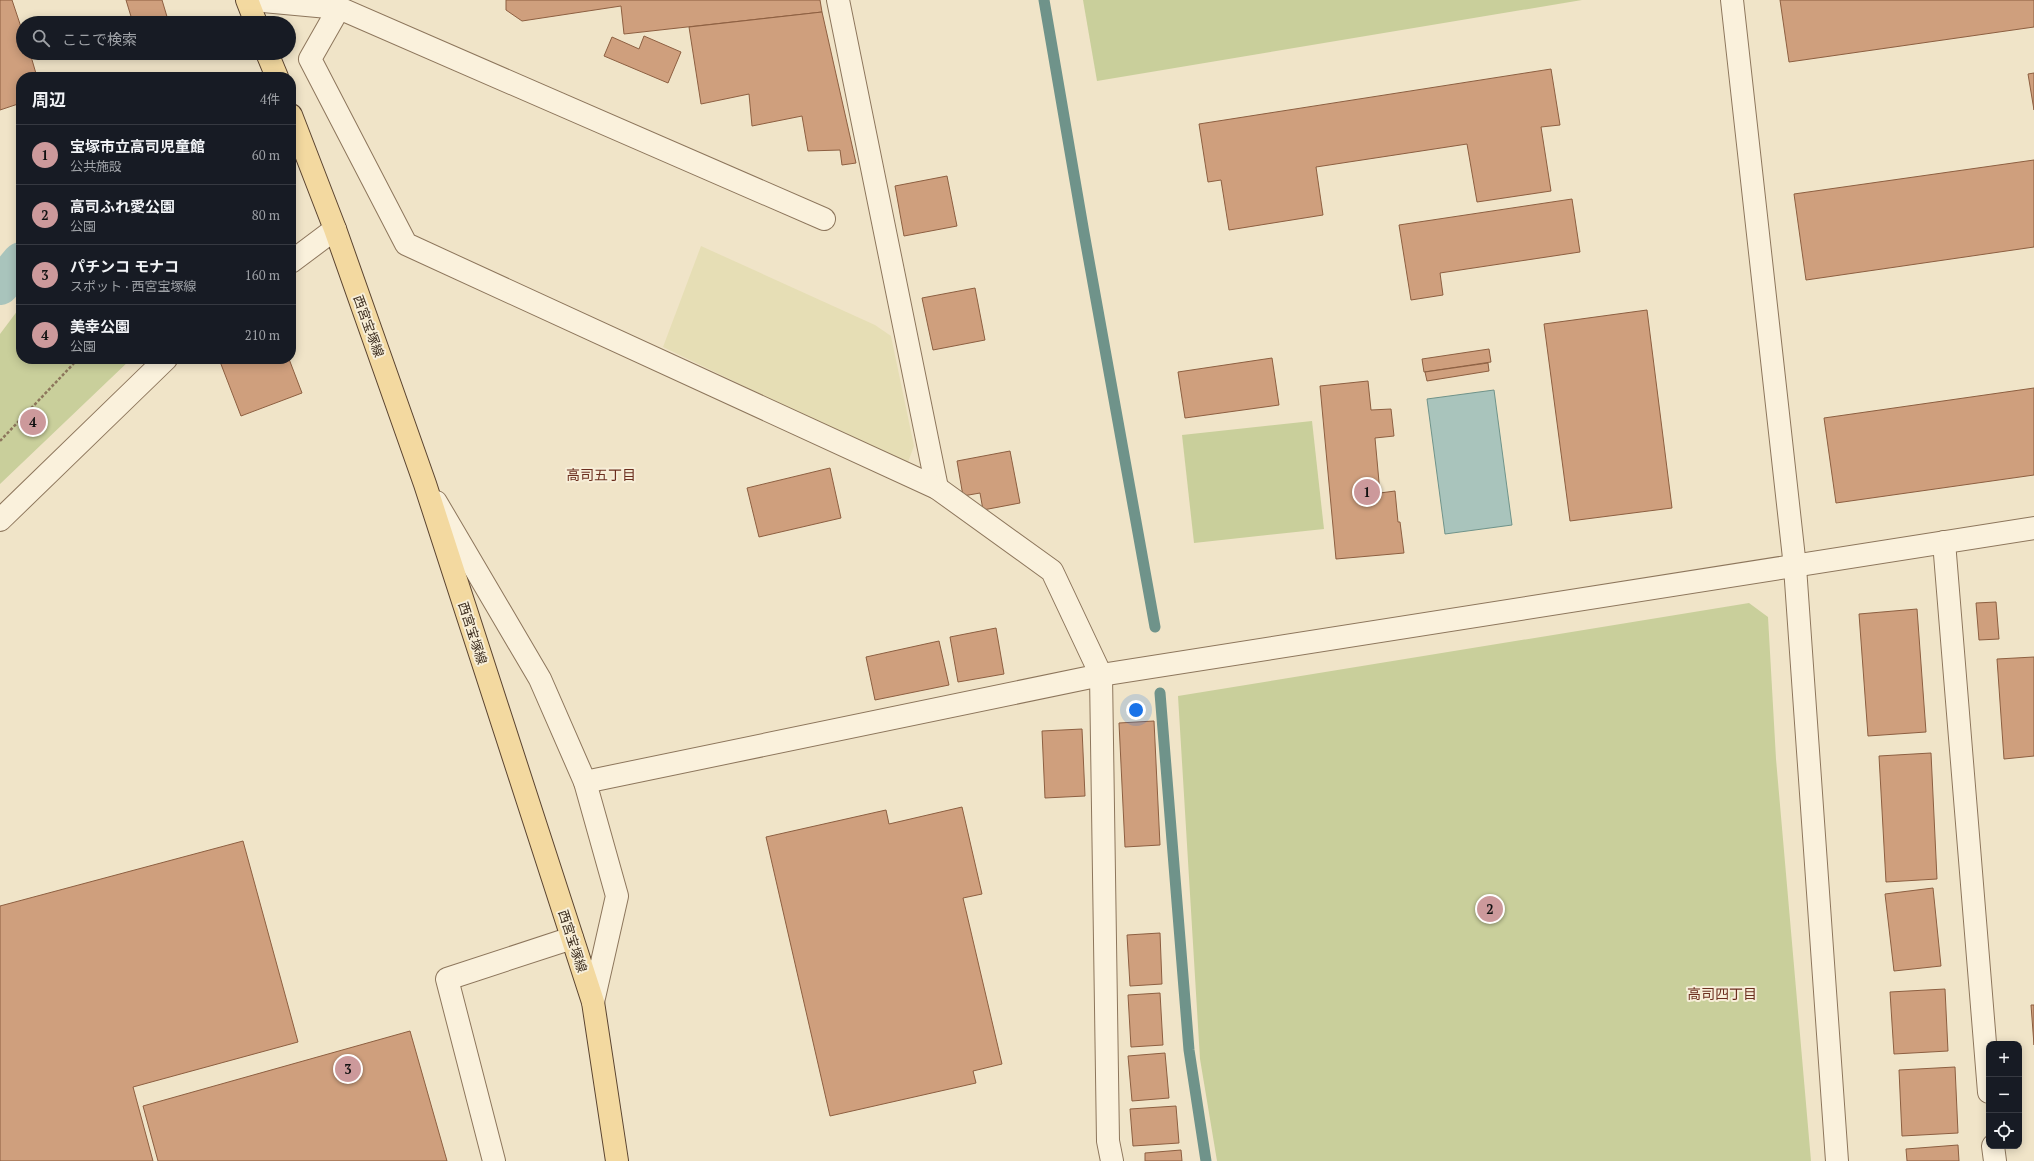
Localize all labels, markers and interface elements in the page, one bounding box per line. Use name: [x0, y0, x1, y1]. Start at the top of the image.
search box: [16, 16, 296, 60]
icon: search: [30, 27, 52, 49]
text: ここで検索: [62, 29, 137, 49]
text: 周辺: [32, 88, 66, 111]
text: 4件: [260, 90, 280, 108]
text: 宝塚市立高司児童館: [70, 136, 205, 156]
text: 1: [41, 146, 49, 164]
text: 60 m: [252, 146, 280, 164]
text: 公共施設: [70, 157, 122, 175]
text: 高司ふれ愛公園: [70, 196, 175, 216]
text: 2: [41, 206, 49, 224]
text: 80 m: [252, 206, 280, 224]
text: 公園: [70, 217, 96, 235]
text: パチンコ モナコ: [70, 256, 179, 276]
text: 3: [41, 266, 49, 284]
text: 160 m: [245, 266, 280, 284]
text: スポット · 西宮宝塚線: [70, 277, 196, 295]
street label: 西宮宝塚線: [349, 292, 389, 360]
text: 美幸公園: [70, 316, 130, 336]
text: 4: [41, 326, 49, 344]
text: 210 m: [245, 326, 280, 344]
text: 公園: [70, 337, 96, 355]
pin: 4: [20, 407, 46, 437]
district label: 高司五丁目: [566, 465, 636, 484]
pin: 1: [1354, 477, 1380, 507]
street label: 西宮宝塚線: [454, 599, 492, 667]
your location: [1126, 700, 1146, 720]
pin: 2: [1477, 894, 1503, 924]
street label: 西宮宝塚線: [554, 907, 592, 975]
district label: 高司四丁目: [1687, 984, 1757, 1003]
map controls: [1986, 1041, 2022, 1149]
button: +: [1986, 1041, 2022, 1077]
pin: 3: [335, 1054, 361, 1084]
button: −: [1986, 1077, 2022, 1113]
button: locate: [1986, 1113, 2022, 1149]

